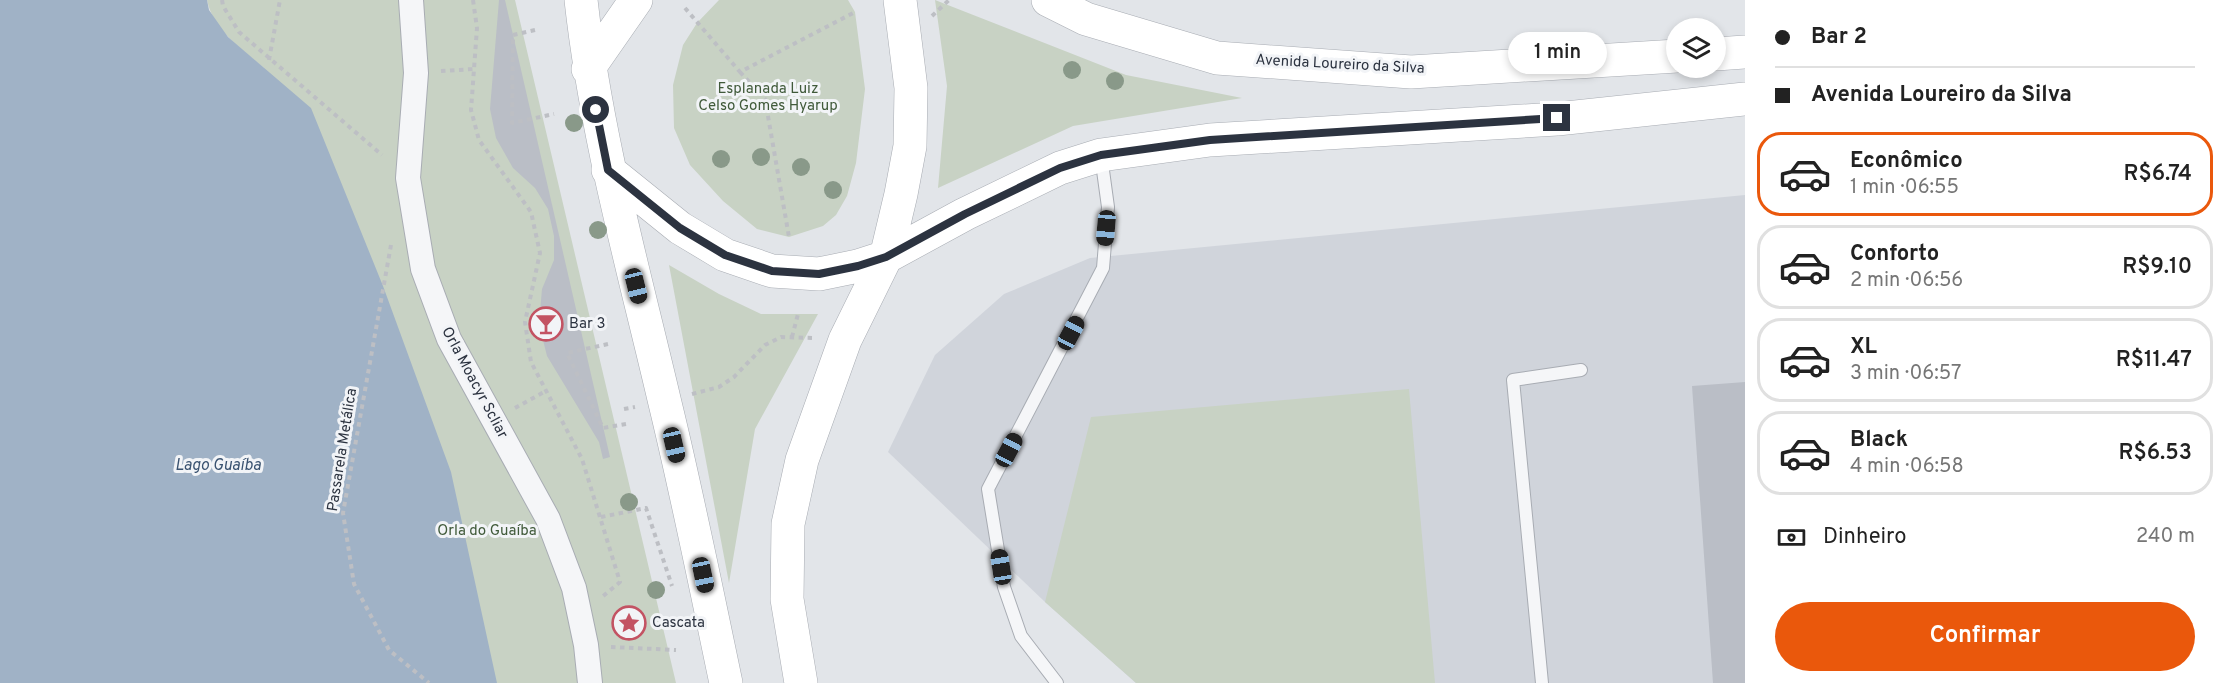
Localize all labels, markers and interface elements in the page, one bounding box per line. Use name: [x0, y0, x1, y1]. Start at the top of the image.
map controls: [1666, 18, 1726, 78]
button: layers: [1666, 18, 1726, 78]
text: Bar 2: [1811, 24, 1867, 51]
callout: 1 min: [1508, 31, 1606, 73]
text: 1 min: [1534, 40, 1581, 66]
street label: Avenida Loureiro da Silva: [1255, 51, 1425, 79]
park label: Esplanada Luiz Celso Gomes Hyarup: [698, 80, 838, 116]
text: Avenida Loureiro da Silva: [1811, 82, 2072, 109]
route start: [582, 96, 609, 123]
route end: [1543, 104, 1570, 131]
icon: car: [1778, 147, 1832, 201]
text: Econômico: [1850, 148, 1963, 175]
text: R$6.74: [2123, 161, 2192, 188]
text: 1 min · 06:55: [1850, 175, 1959, 201]
car: [1095, 209, 1117, 247]
icon: car: [1778, 240, 1832, 294]
text: Conforto: [1850, 241, 1939, 268]
text: R$9.10: [2122, 254, 2192, 281]
car: [623, 266, 649, 306]
text: 2 min · 06:56: [1850, 268, 1963, 294]
bar icon: Bar 3: [528, 306, 564, 342]
car: [1055, 313, 1087, 353]
place label: Bar 3: [569, 315, 605, 334]
street label: Orla Moacyr Scliar: [437, 324, 512, 442]
icon: car: [1778, 333, 1832, 387]
text: XL: [1850, 334, 1877, 361]
text: R$11.47: [2116, 347, 2192, 374]
text: 3 min · 06:57: [1850, 361, 1961, 387]
street label: Passarela Metálica: [324, 387, 362, 513]
car: [661, 425, 687, 465]
icon: car: [1778, 426, 1832, 480]
text: Black: [1850, 427, 1908, 454]
car: [993, 430, 1025, 470]
text: R$6.53: [2119, 440, 2192, 467]
text: 4 min · 06:58: [1850, 454, 1964, 480]
water label: Lago Guaíba: [175, 456, 262, 476]
icon: cash: [1775, 521, 1808, 554]
park label: Orla do Guaíba: [437, 522, 537, 541]
text: Dinheiro: [1823, 524, 1906, 551]
text: 240 m: [2136, 524, 2195, 550]
car: [989, 548, 1013, 586]
car: [690, 556, 716, 594]
button: Confirmar: [1775, 602, 2195, 671]
place icon: Cascata: [611, 605, 647, 641]
place label: Cascata: [652, 614, 705, 633]

